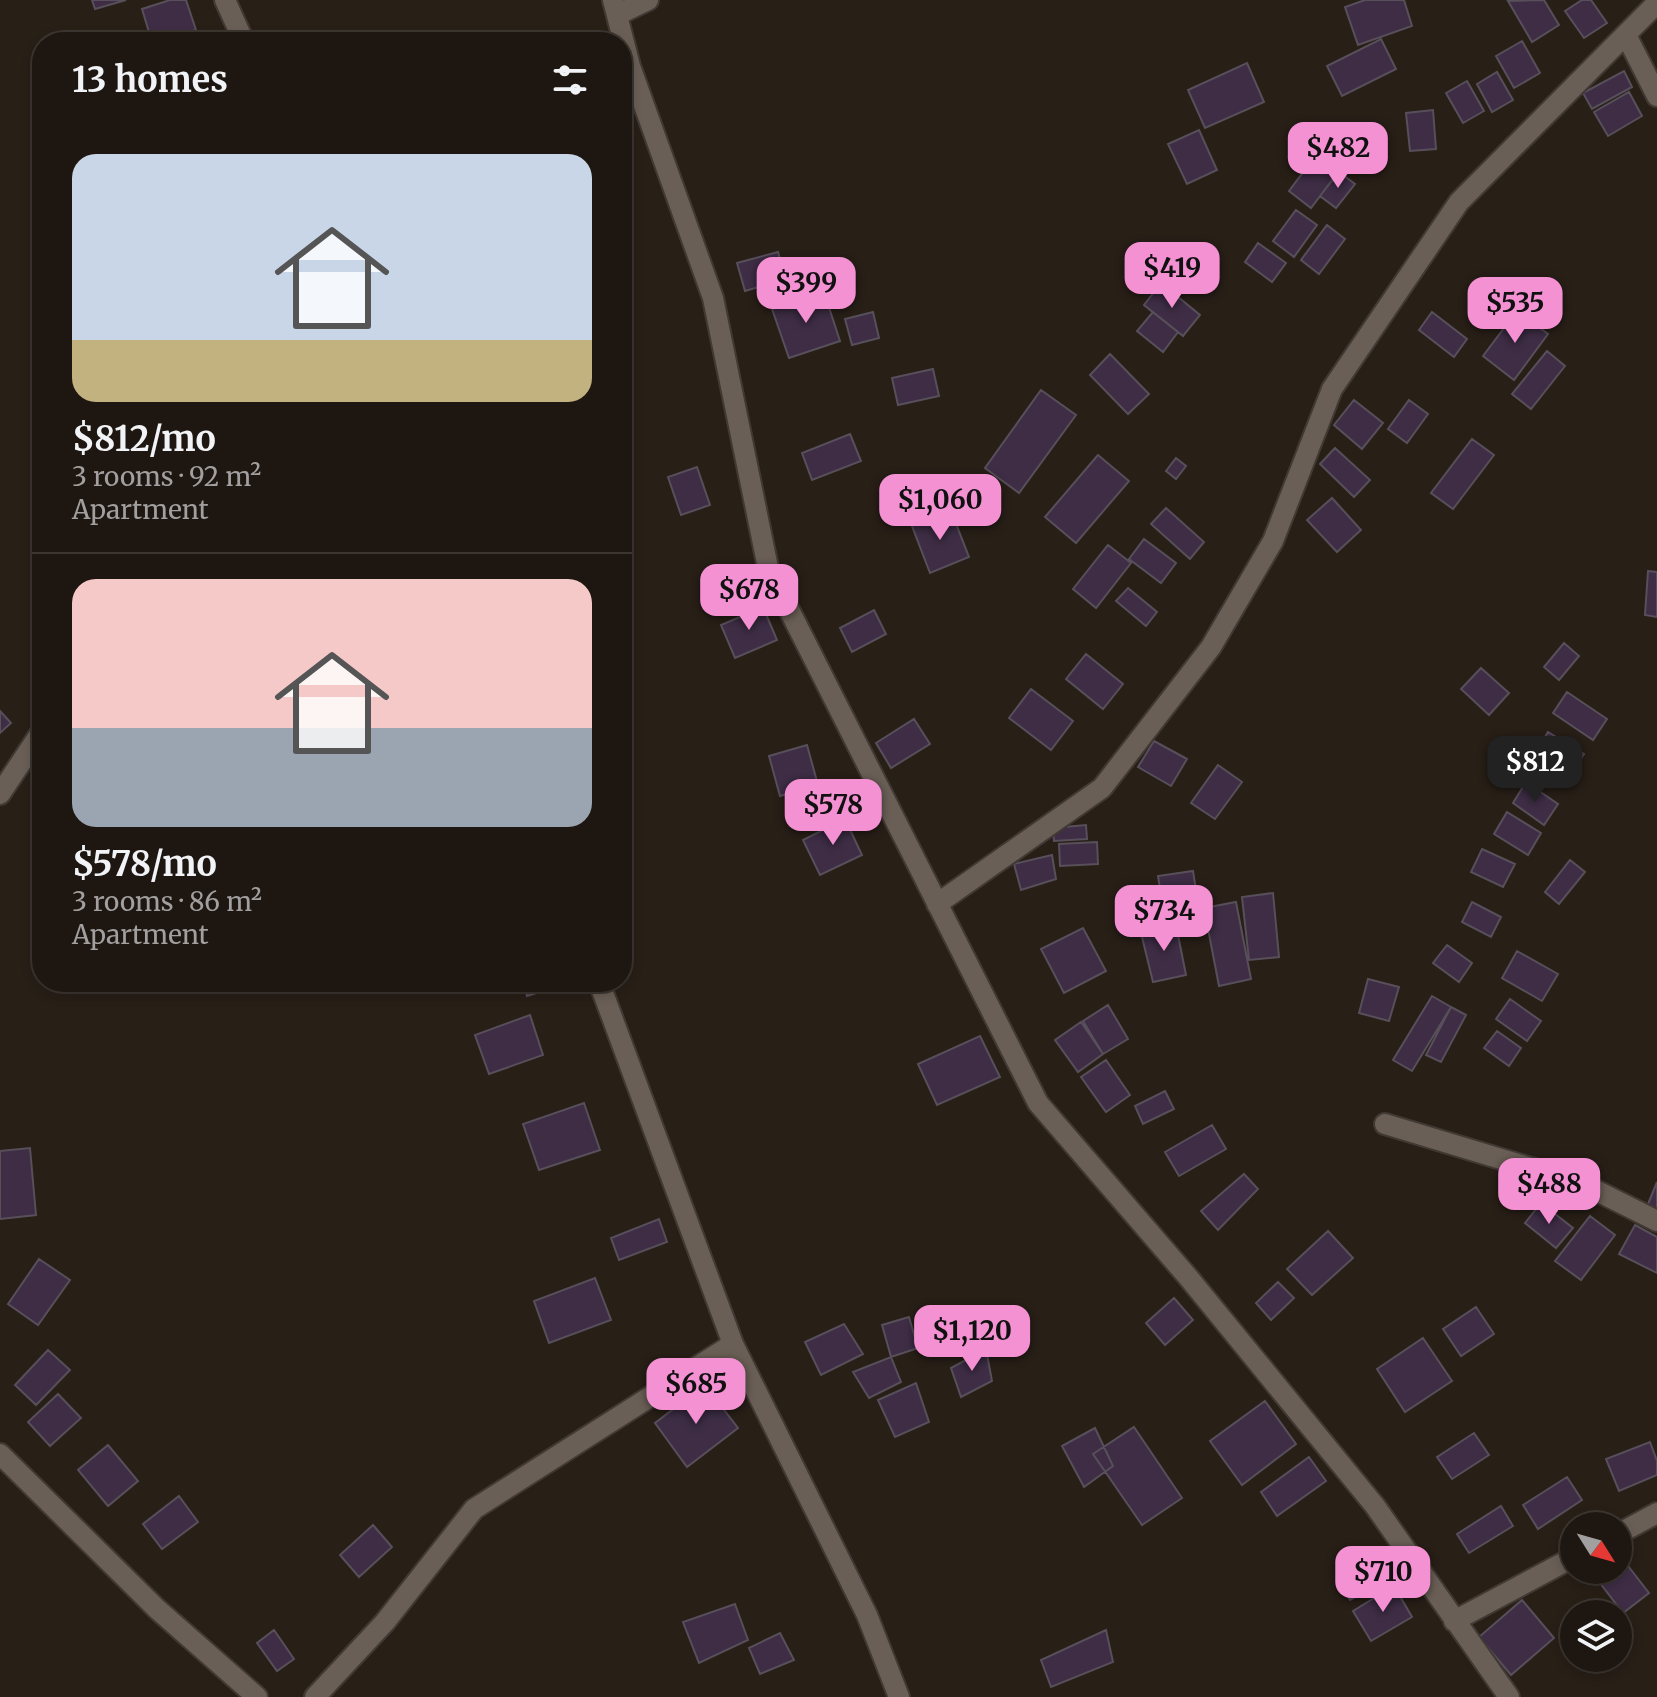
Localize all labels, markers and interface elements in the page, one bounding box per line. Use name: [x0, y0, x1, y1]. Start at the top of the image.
icon: filters: [548, 58, 592, 102]
text: 13 homes: [72, 59, 228, 101]
pin: $482: [1291, 122, 1385, 190]
text: $482: [1306, 131, 1370, 164]
icon: home: [260, 206, 404, 350]
pin: $419: [1125, 242, 1219, 310]
text: $419: [1143, 251, 1201, 284]
pin: $399: [759, 257, 853, 325]
text: $399: [775, 266, 837, 299]
pin: $535: [1468, 277, 1562, 345]
text: $535: [1486, 286, 1544, 319]
text: $812/mo: [72, 418, 216, 460]
text: 3 rooms · 92 m²: [72, 460, 261, 493]
pin: $1,060: [875, 474, 1005, 542]
text: $1,060: [897, 483, 983, 516]
text: Apartment: [72, 493, 209, 526]
pin: $678: [702, 564, 796, 632]
text: $678: [718, 573, 780, 606]
icon: home: [260, 631, 404, 775]
pin: $812: [1488, 736, 1582, 804]
text: $812: [1505, 745, 1565, 778]
pin: $578: [786, 779, 880, 847]
text: $578: [803, 788, 863, 821]
text: $578/mo: [72, 843, 217, 885]
text: 3 rooms · 86 m²: [72, 885, 262, 918]
pin: $734: [1117, 885, 1211, 953]
text: $734: [1133, 894, 1195, 927]
text: Apartment: [72, 918, 209, 951]
pin: $488: [1502, 1158, 1596, 1226]
text: $488: [1516, 1167, 1582, 1200]
pin: $1,120: [907, 1305, 1037, 1373]
text: $1,120: [932, 1314, 1012, 1347]
pin: $685: [649, 1358, 743, 1426]
text: $685: [664, 1367, 728, 1400]
north arrow: [1560, 1512, 1632, 1584]
map controls: [1560, 1512, 1632, 1672]
pin: $710: [1336, 1546, 1430, 1614]
text: $710: [1353, 1555, 1413, 1588]
button: layers: [1560, 1600, 1632, 1672]

